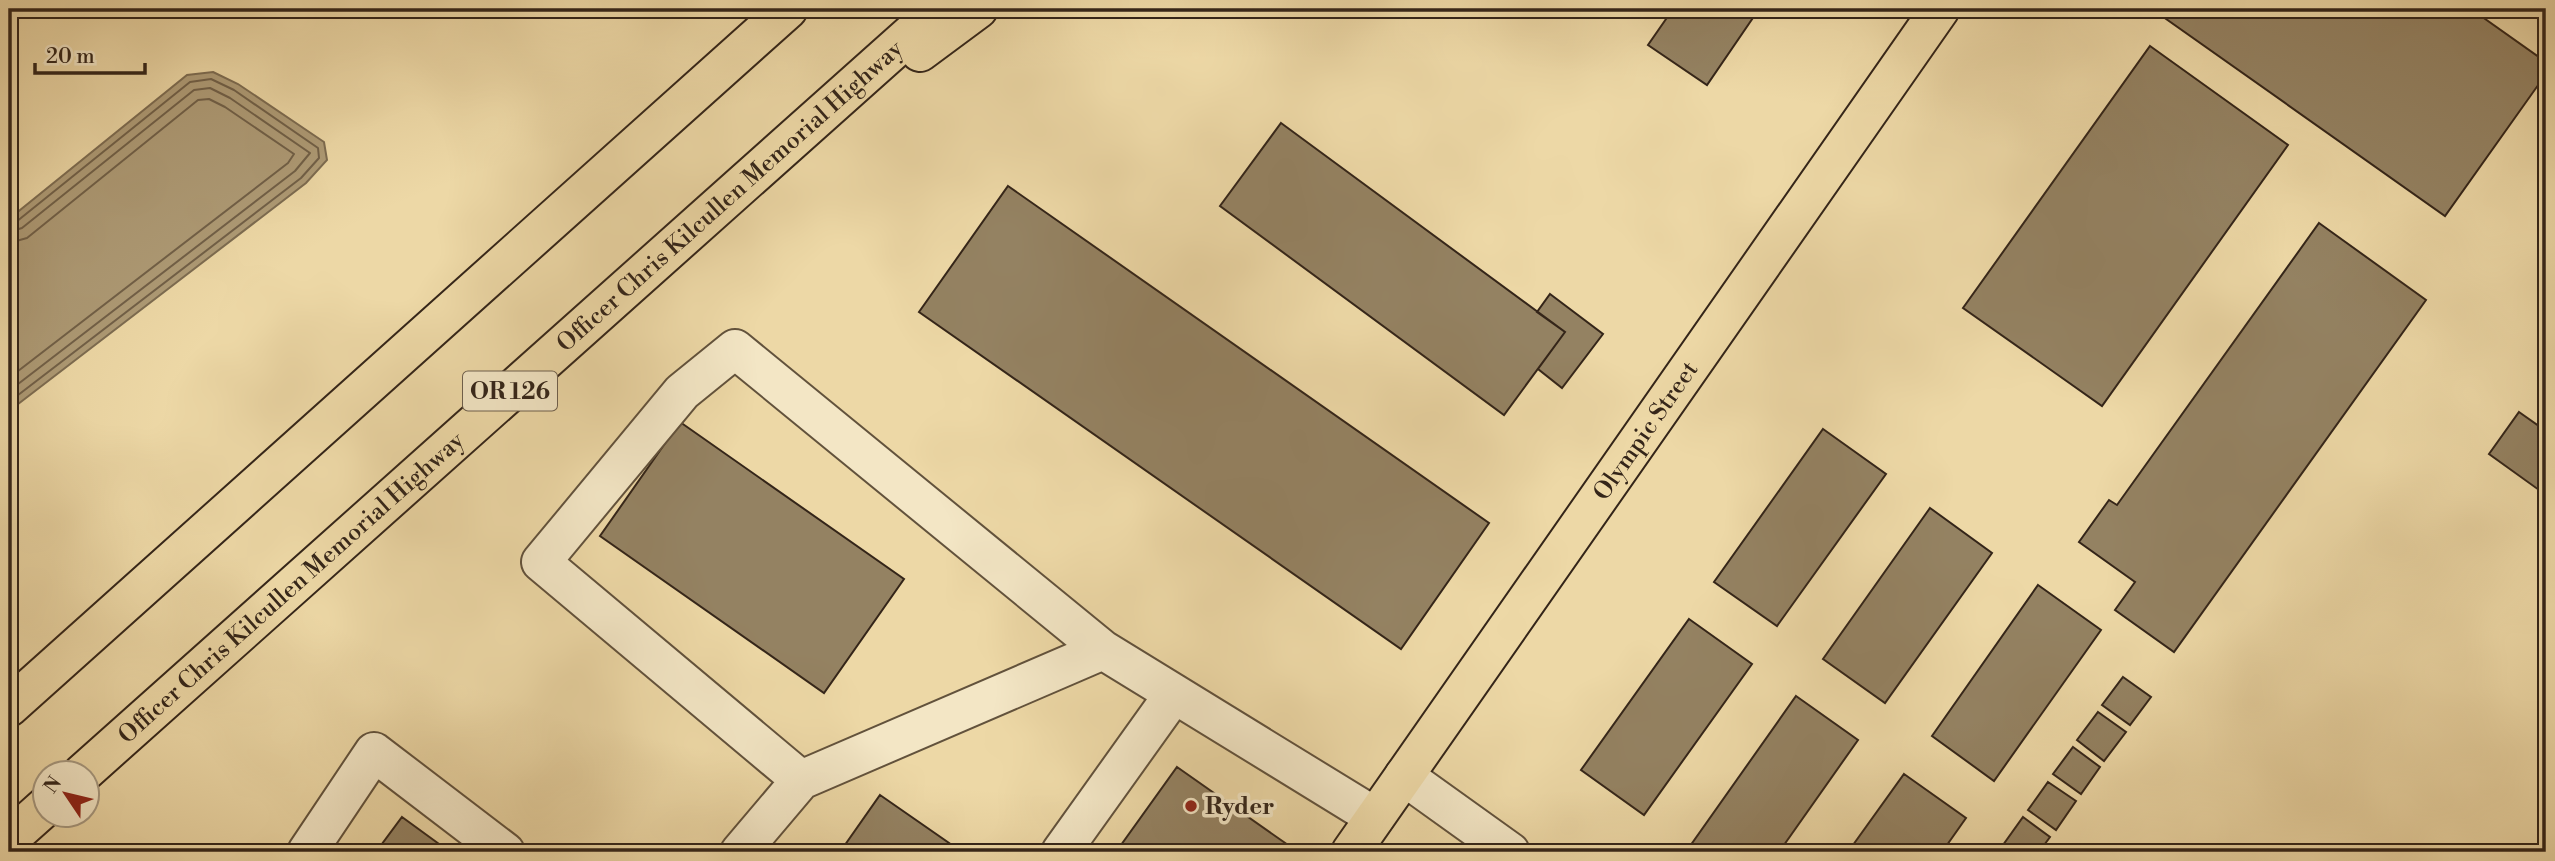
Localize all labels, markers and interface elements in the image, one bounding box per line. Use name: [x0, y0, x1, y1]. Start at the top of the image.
scale bar: [35, 32, 145, 76]
street label: Officer Chris Kilcullen Memorial Highway: [551, 34, 910, 359]
text: 20 m: [46, 44, 95, 70]
street label: Olympic Street: [1587, 356, 1705, 507]
road number: OR 126: [463, 372, 557, 410]
street label: Officer Chris Kilcullen Memorial Highway: [112, 426, 471, 751]
north arrow: [32, 760, 102, 830]
text: N: [39, 772, 67, 798]
place label: Ryder: [1205, 792, 1274, 822]
marker: Ryder: [1183, 798, 1199, 814]

